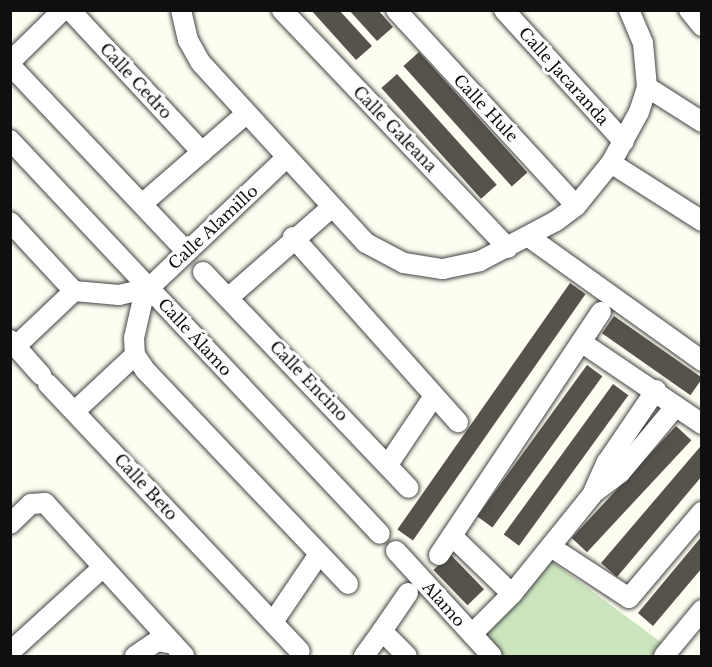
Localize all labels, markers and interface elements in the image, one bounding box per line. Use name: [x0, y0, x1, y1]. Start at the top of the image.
street label: Calle Jacaranda: [515, 23, 613, 129]
street label: Calle Cedro: [96, 39, 176, 123]
street label: Calle Hule: [450, 70, 522, 146]
street label: Calle Galeana: [349, 82, 441, 176]
street label: Calle Alamillo: [164, 181, 262, 273]
street label: Calle Álamo: [154, 294, 236, 380]
street label: Calle Encino: [266, 337, 352, 425]
street label: Calle Beto: [110, 450, 182, 524]
street label: Alamo: [419, 577, 469, 631]

